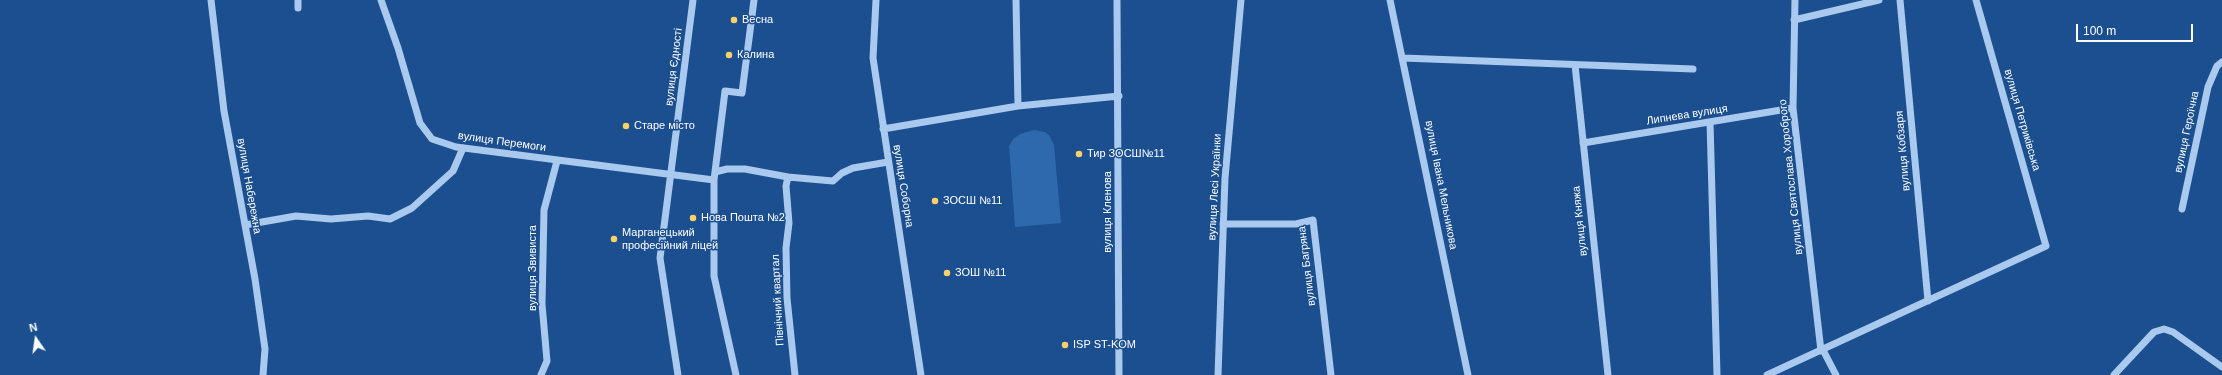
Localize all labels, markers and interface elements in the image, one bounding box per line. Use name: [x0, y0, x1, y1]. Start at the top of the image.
place label: Весна: [742, 13, 773, 27]
marker: Весна: [729, 15, 739, 25]
scale bar: [2078, 16, 2195, 42]
text: 100 m: [2083, 24, 2116, 38]
street label: вулиця Єдності: [663, 27, 685, 107]
place label: Калина: [737, 48, 774, 62]
marker: Калина: [724, 50, 734, 60]
street label: вулиця Петриківська: [2001, 68, 2043, 172]
street label: вулиця Героїчна: [2172, 90, 2202, 174]
street label: вулиця Святослава Хороброго: [1776, 99, 1806, 255]
street label: Липнева вулиця: [1645, 102, 1729, 128]
street label: вулиця Кобзаря: [1893, 110, 1913, 192]
place label: Старе місто: [634, 119, 695, 133]
street label: вулиця Івана Мельникова: [1422, 119, 1460, 251]
marker: Старе місто: [621, 121, 631, 131]
street label: вулиця Перемоги: [457, 129, 547, 155]
street label: вулиця Лесі Українки: [1206, 133, 1224, 241]
street label: вулиця Набережна: [234, 137, 264, 235]
street label: вулиця Соборна: [890, 144, 916, 228]
place label: Тир ЗОСШ№11: [1087, 147, 1165, 161]
marker: Тир ЗОСШ№11: [1074, 149, 1084, 159]
street label: вулиця Кленова: [1101, 171, 1115, 253]
street label: вулиця Княжа: [1570, 185, 1590, 257]
place label: ЗОСШ №11: [943, 194, 1002, 208]
marker: ЗОСШ №11: [930, 196, 940, 206]
place label: Нова Пошта №2: [701, 211, 785, 225]
marker: Нова Пошта №2: [688, 213, 698, 223]
street label: вулиця Звивиста: [526, 225, 540, 311]
street label: вулиця Багряна: [1296, 225, 1318, 307]
place label: Марганецький професійний ліцей: [622, 226, 718, 252]
marker: Марганецький професійний ліцей: [609, 234, 619, 244]
street label: Північний квартал: [769, 254, 787, 346]
place label: ЗОШ №11: [955, 266, 1006, 280]
marker: ЗОШ №11: [942, 268, 952, 278]
north arrow: [16, 319, 56, 359]
text: N: [28, 321, 39, 334]
place label: ISP ST-KOM: [1073, 338, 1136, 352]
marker: ISP ST-KOM: [1060, 340, 1070, 350]

